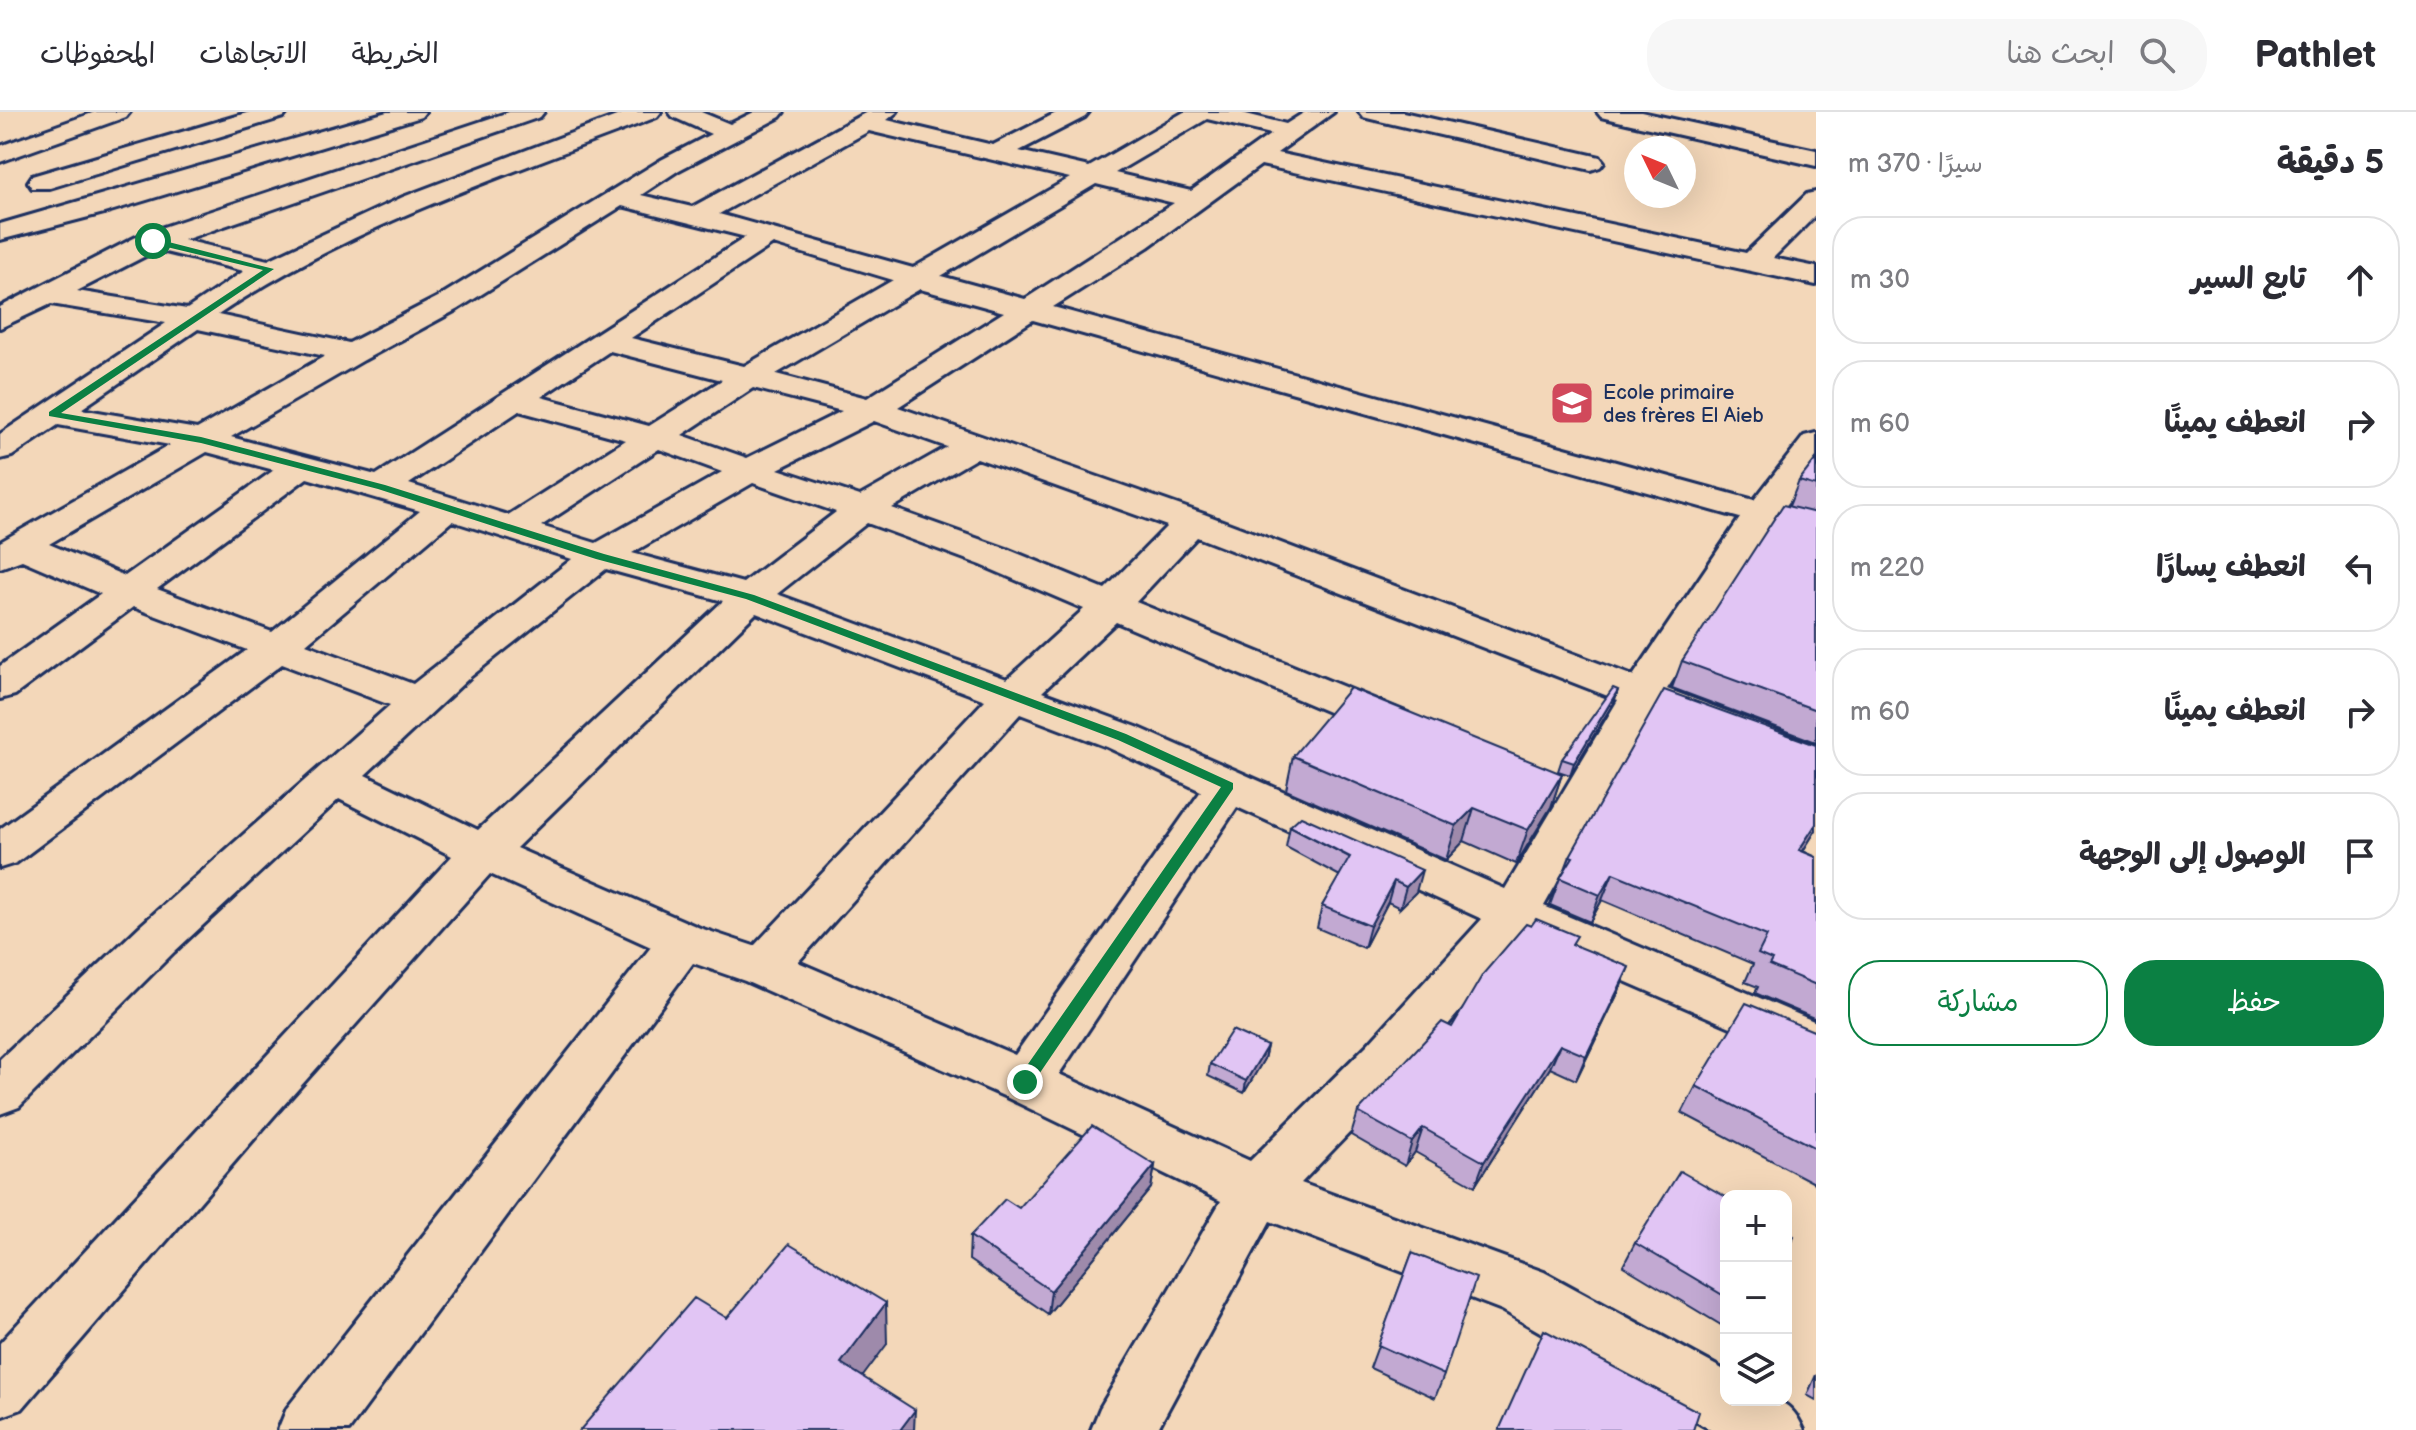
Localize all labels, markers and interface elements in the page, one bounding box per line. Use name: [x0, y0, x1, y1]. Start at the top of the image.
search box: [1647, 19, 2207, 91]
icon: search: [2135, 33, 2179, 77]
text: Pathlet: [2255, 33, 2376, 78]
text: ابحث هنا: [2006, 36, 2115, 72]
text: المحفوظات: [40, 38, 155, 71]
text: الاتجاهات: [199, 38, 307, 71]
text: الخريطة: [351, 38, 439, 71]
north arrow: [1624, 136, 1696, 208]
text: 5 دقيقة: [2277, 142, 2384, 183]
text: سيرًا · 370 m: [1848, 149, 1983, 180]
route start: [135, 223, 171, 259]
icon: ahead: [2338, 258, 2382, 302]
text: تابع السير: [2191, 261, 2306, 297]
text: 30 m: [1850, 265, 1910, 296]
school or university icon: Ecole primaire des frères El Aieb: [1548, 379, 1596, 427]
place label: Ecole primaire des frères El Aieb: [1603, 381, 1764, 428]
icon: right: [2338, 402, 2382, 446]
text: انعطف يمينًا: [2164, 405, 2306, 441]
text: 60 m: [1850, 409, 1910, 440]
icon: left: [2338, 546, 2382, 590]
text: انعطف يسارًا: [2156, 549, 2306, 585]
text: 220 m: [1850, 553, 1925, 584]
icon: right: [2338, 690, 2382, 734]
text: انعطف يمينًا: [2164, 693, 2306, 729]
text: 60 m: [1850, 697, 1910, 728]
icon: arrive: [2338, 834, 2382, 878]
text: الوصول إلى الوجهة: [2079, 837, 2306, 873]
button: مشاركة: [1848, 960, 2108, 1046]
button: حفظ: [2124, 960, 2384, 1046]
route end: [1007, 1064, 1043, 1100]
map controls: [1720, 1190, 1792, 1406]
button: +: [1720, 1190, 1792, 1262]
button: −: [1720, 1262, 1792, 1334]
button: layers: [1720, 1334, 1792, 1406]

